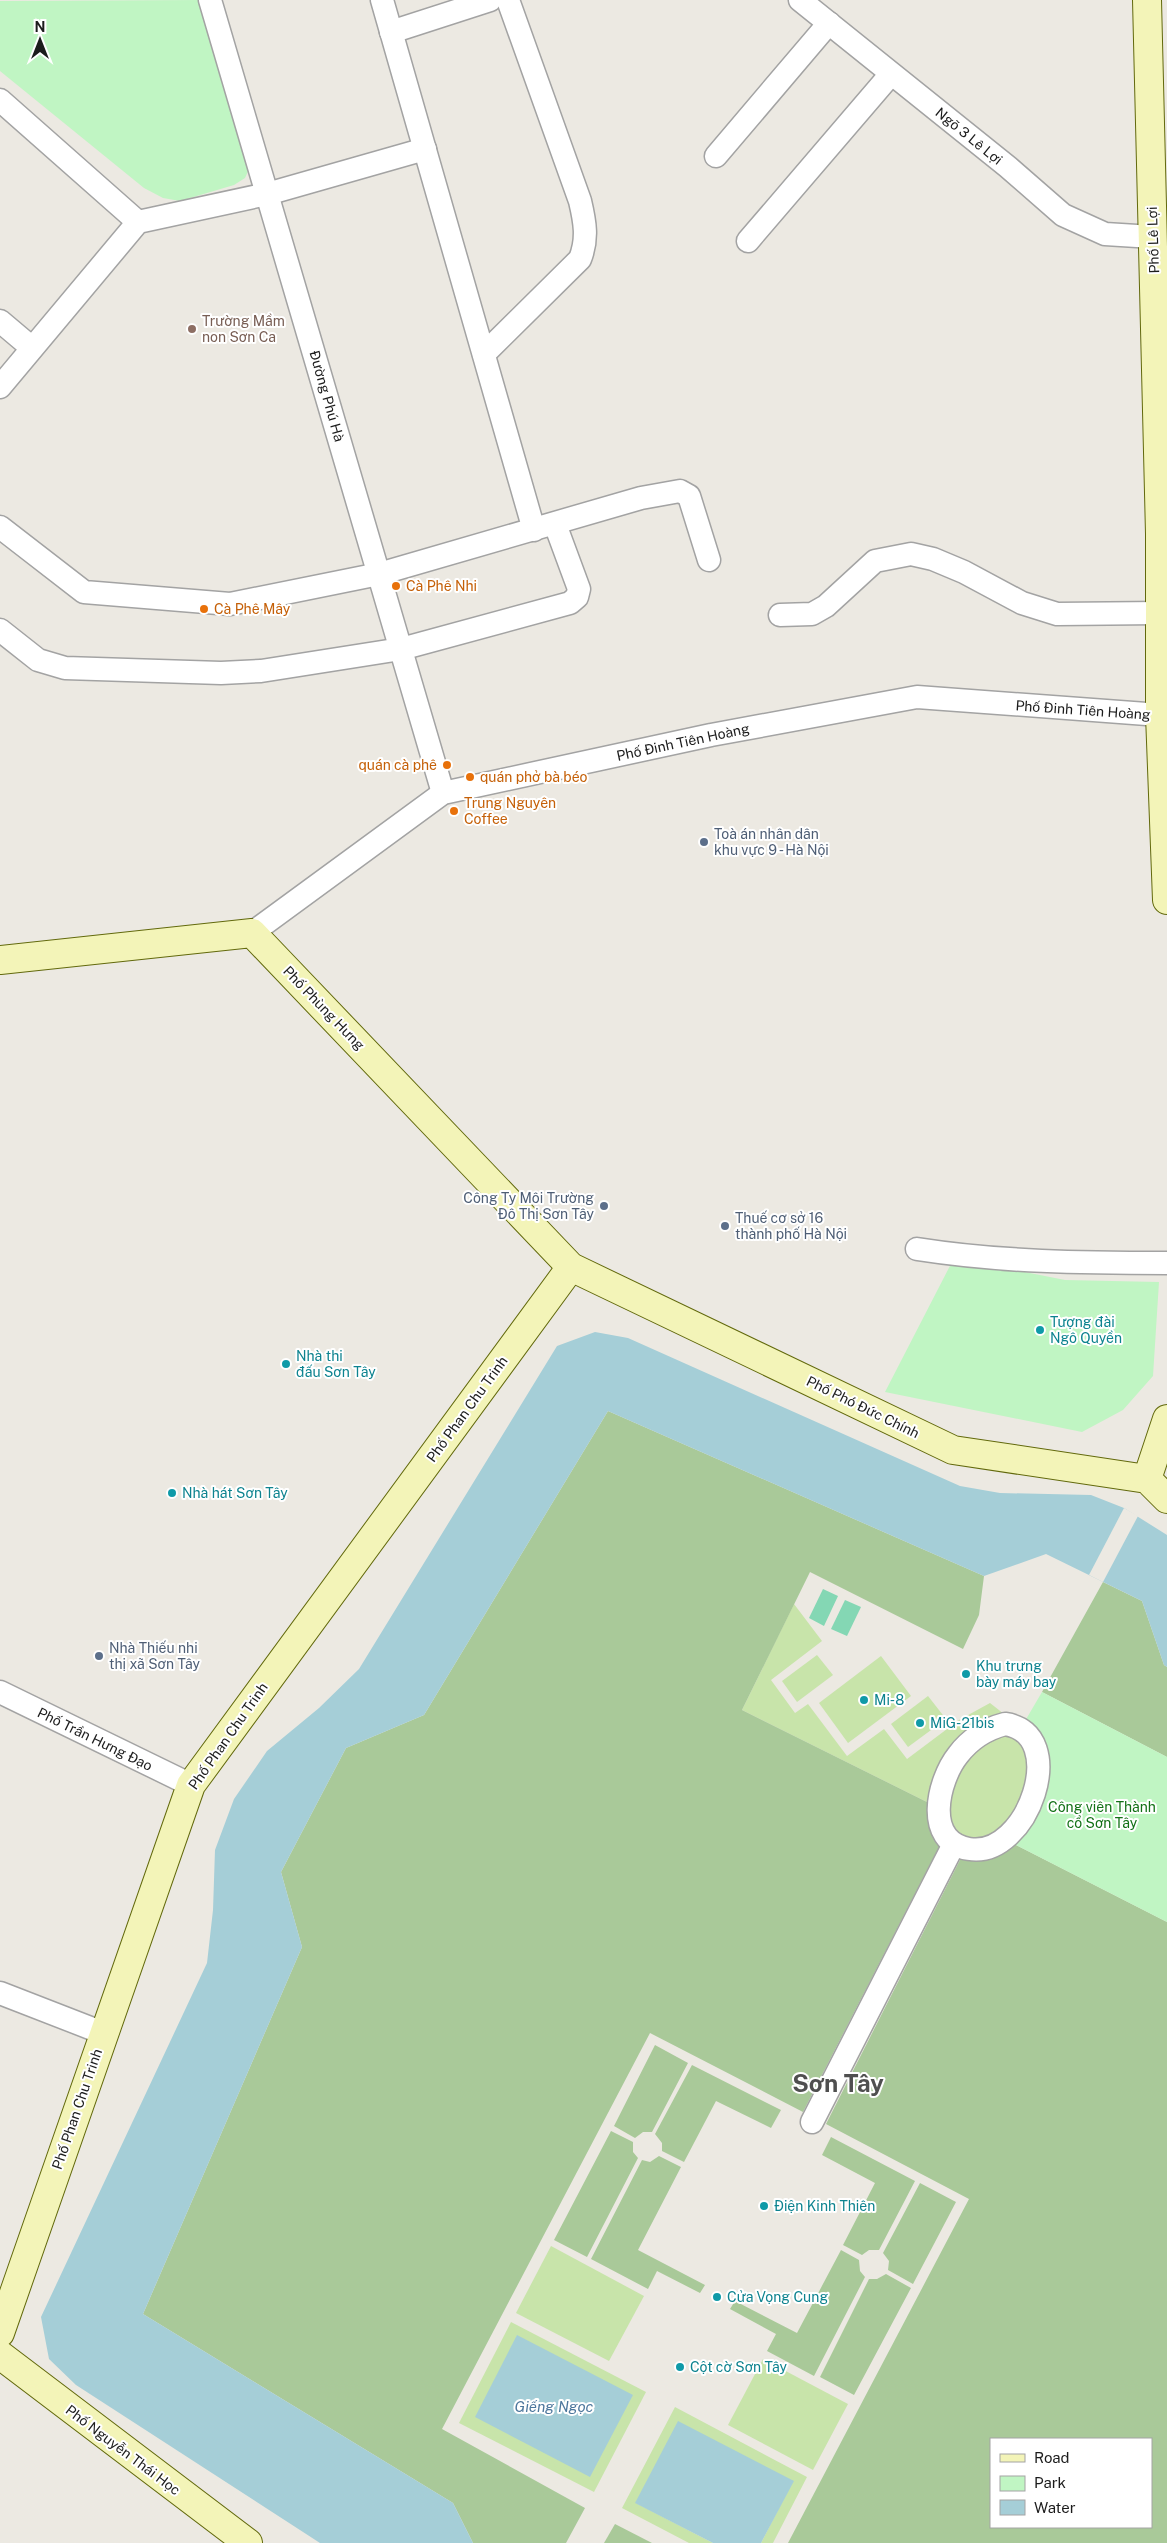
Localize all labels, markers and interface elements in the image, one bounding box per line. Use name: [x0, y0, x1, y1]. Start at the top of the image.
north arrow: [15, 15, 65, 65]
text: N: [35, 19, 45, 35]
street label: Ngõ 3 Lê Lợi: [932, 104, 1006, 168]
street label: Phố Lê Lợi: [1144, 206, 1162, 274]
place label: Trường Mầm non Sơn Ca: [202, 313, 285, 345]
marker: Trường Mầm non Sơn Ca: [186, 323, 198, 335]
street label: Đường Phú Hà: [306, 348, 348, 444]
place label: Cà Phê Nhi: [406, 578, 477, 594]
marker: Cà Phê Nhi: [390, 580, 402, 592]
place label: Cà Phê Mây: [214, 601, 291, 617]
marker: Cà Phê Mây: [198, 603, 210, 615]
street label: Phố Đinh Tiên Hoàng: [1015, 697, 1151, 723]
street label: Phố Đinh Tiên Hoàng: [615, 720, 751, 764]
place label: quán cà phê: [358, 757, 437, 773]
marker: quán cà phê: [441, 759, 453, 771]
place label: quán phở bà béo: [480, 769, 588, 785]
marker: quán phở bà béo: [464, 771, 476, 783]
place label: Trung Nguyên Coffee: [464, 795, 556, 827]
marker: Trung Nguyên Coffee: [448, 805, 460, 817]
place label: Toà án nhân dân khu vực 9 - Hà Nội: [714, 826, 829, 858]
marker: Toà án nhân dân khu vực 9 - Hà Nội: [698, 836, 710, 848]
street label: Phố Phùng Hưng: [280, 963, 368, 1053]
place label: Công Ty Môi Trường Đô Thị Sơn Tây: [463, 1190, 594, 1222]
marker: Công Ty Môi Trường Đô Thị Sơn Tây: [598, 1200, 610, 1212]
place label: Thuế cơ sở 16 thành phố Hà Nội: [735, 1210, 847, 1242]
marker: Thuế cơ sở 16 thành phố Hà Nội: [719, 1220, 731, 1232]
place label: Tượng đài Ngô Quyền: [1050, 1314, 1122, 1346]
marker: Tượng đài Ngô Quyền: [1034, 1324, 1046, 1336]
place label: Nhà thi đấu Sơn Tây: [296, 1348, 376, 1380]
street label: Phố Phan Chu Trinh: [423, 1353, 511, 1465]
marker: Nhà thi đấu Sơn Tây: [280, 1358, 292, 1370]
street label: Phố Phó Đức Chính: [804, 1373, 922, 1441]
place label: Nhà hát Sơn Tây: [182, 1485, 288, 1501]
marker: Nhà hát Sơn Tây: [166, 1487, 178, 1499]
place label: Nhà Thiếu nhi thị xã Sơn Tây: [109, 1640, 200, 1672]
marker: Nhà Thiếu nhi thị xã Sơn Tây: [93, 1650, 105, 1662]
place label: Khu trưng bày máy bay: [976, 1658, 1057, 1690]
marker: Khu trưng bày máy bay: [960, 1668, 972, 1680]
street label: Phố Phan Chu Trinh: [185, 1680, 271, 1792]
place label: Mi-8: [874, 1692, 904, 1708]
marker: Mi-8: [858, 1694, 870, 1706]
street label: Phố Trần Hưng Đạo: [35, 1704, 155, 1774]
place label: MiG-21bis: [930, 1715, 994, 1731]
marker: MiG-21bis: [914, 1717, 926, 1729]
park label: Công viên Thành cổ Sơn Tây: [1048, 1799, 1156, 1831]
street label: Phố Phan Chu Trinh: [49, 2047, 105, 2171]
district label: Sơn Tây: [792, 2069, 884, 2097]
place label: Điện Kinh Thiên: [774, 2198, 875, 2214]
marker: Điện Kinh Thiên: [758, 2200, 770, 2212]
place label: Cửa Vọng Cung: [727, 2289, 828, 2305]
marker: Cửa Vọng Cung: [711, 2291, 723, 2303]
place label: Cột cờ Sơn Tây: [690, 2359, 788, 2375]
marker: Cột cờ Sơn Tây: [674, 2361, 686, 2373]
water label: Giếng Ngọc: [515, 2398, 594, 2415]
street label: Phố Nguyễn Thái Học: [63, 2402, 183, 2498]
legend: [990, 2438, 1152, 2528]
text: Road: [1034, 2449, 1070, 2466]
text: Park: [1034, 2474, 1066, 2491]
text: Water: [1034, 2499, 1076, 2516]

